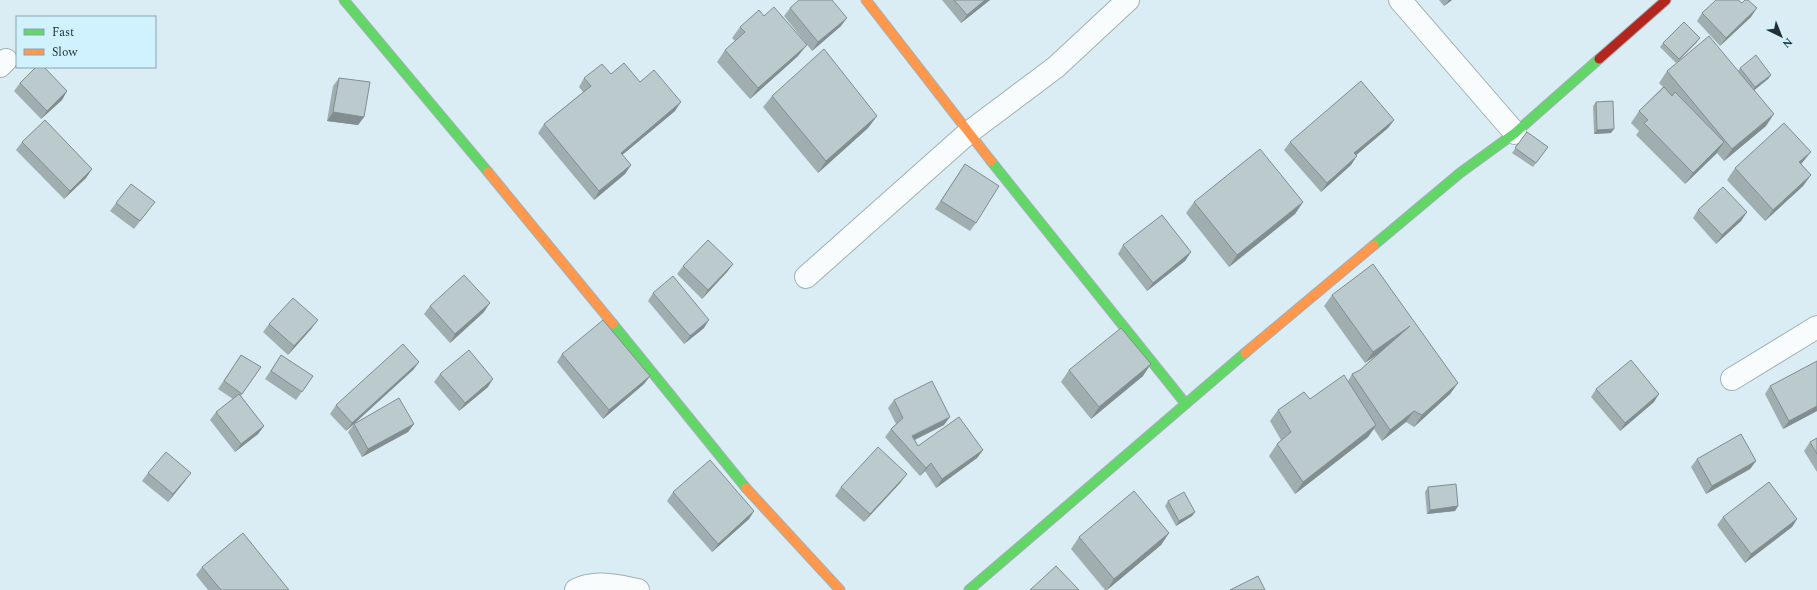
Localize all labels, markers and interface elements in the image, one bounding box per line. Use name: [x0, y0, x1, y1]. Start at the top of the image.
legend: [16, 16, 156, 68]
north arrow: [1761, 16, 1801, 56]
text: Fast: [52, 23, 74, 42]
text: N: [1778, 34, 1797, 52]
text: Slow: [52, 43, 78, 62]

